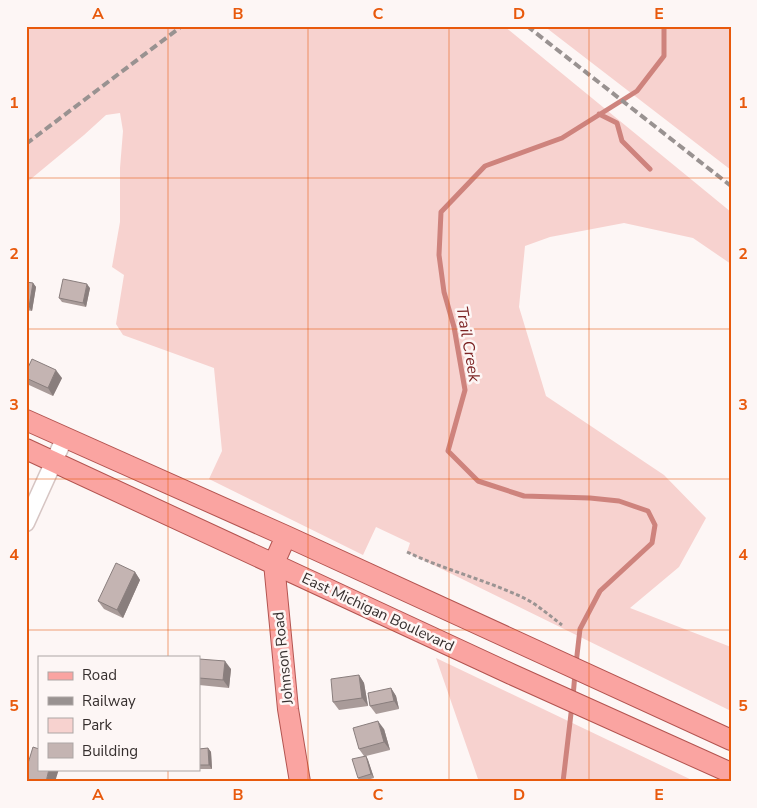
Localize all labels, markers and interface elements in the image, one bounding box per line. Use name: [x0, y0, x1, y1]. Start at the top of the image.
text: A: [92, 3, 104, 25]
text: B: [232, 3, 244, 25]
text: C: [373, 3, 384, 25]
text: D: [513, 3, 525, 25]
text: E: [654, 3, 664, 25]
text: 1: [9, 92, 19, 114]
text: 1: [738, 92, 748, 114]
text: 2: [9, 243, 19, 265]
text: 2: [738, 243, 748, 265]
water label: Trail Creek: [451, 304, 486, 385]
text: 3: [9, 394, 19, 416]
text: 3: [738, 394, 748, 416]
text: 4: [9, 544, 19, 566]
text: 4: [738, 544, 748, 566]
street label: East Michigan Boulevard: [299, 568, 457, 656]
street label: Johnson Road: [268, 611, 298, 706]
legend: [38, 656, 200, 770]
text: Road: [82, 665, 117, 685]
text: Railway: [82, 691, 136, 711]
text: 5: [9, 695, 19, 717]
text: 5: [738, 695, 748, 717]
text: Park: [82, 715, 112, 735]
text: Building: [82, 741, 138, 761]
text: A: [92, 784, 104, 806]
text: B: [232, 784, 244, 806]
text: C: [373, 784, 384, 806]
text: D: [513, 784, 525, 806]
text: E: [654, 784, 664, 806]

